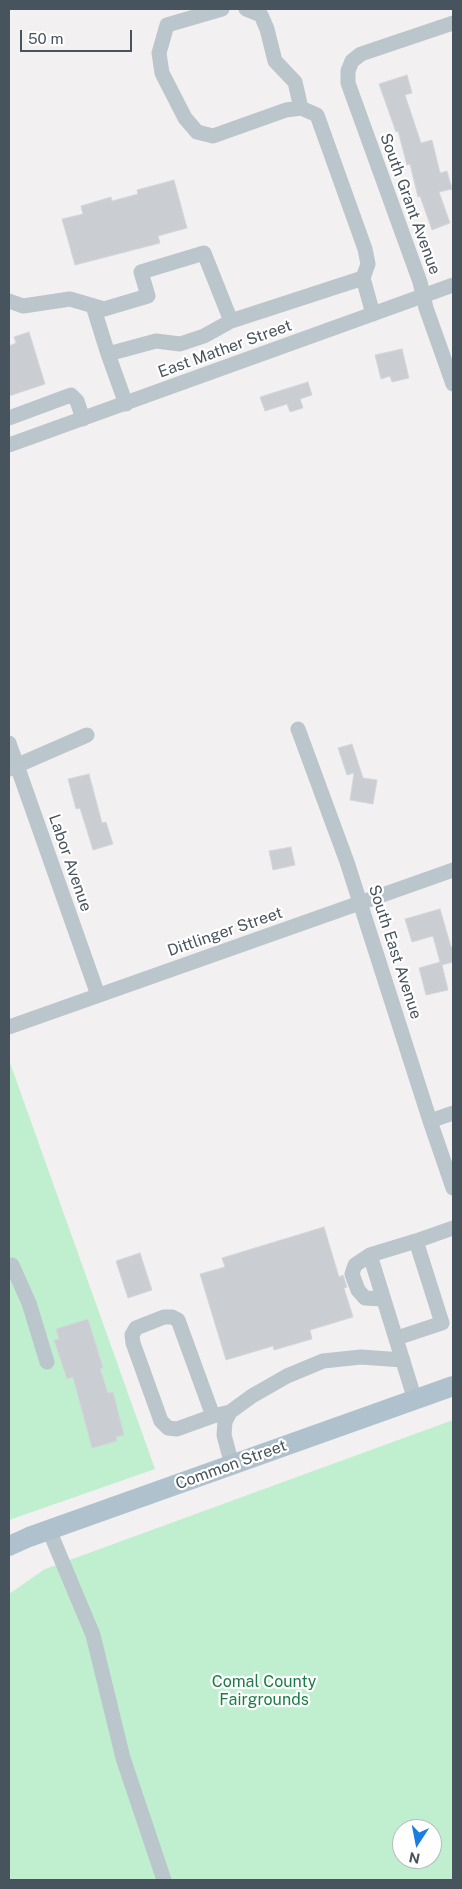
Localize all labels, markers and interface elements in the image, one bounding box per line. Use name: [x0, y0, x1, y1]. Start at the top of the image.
scale bar: [22, 20, 135, 52]
text: 50 m: [28, 30, 63, 47]
street label: South Grant Avenue: [376, 131, 444, 277]
street label: East Mather Street: [156, 316, 294, 382]
street label: Labor Avenue: [44, 812, 96, 914]
street label: South East Avenue: [364, 882, 426, 1022]
street label: Dittlinger Street: [165, 903, 285, 961]
street label: Common Street: [173, 1436, 289, 1494]
park label: Comal County Fairgrounds: [212, 1672, 316, 1710]
north arrow: [392, 1819, 442, 1869]
text: N: [407, 1849, 421, 1867]

